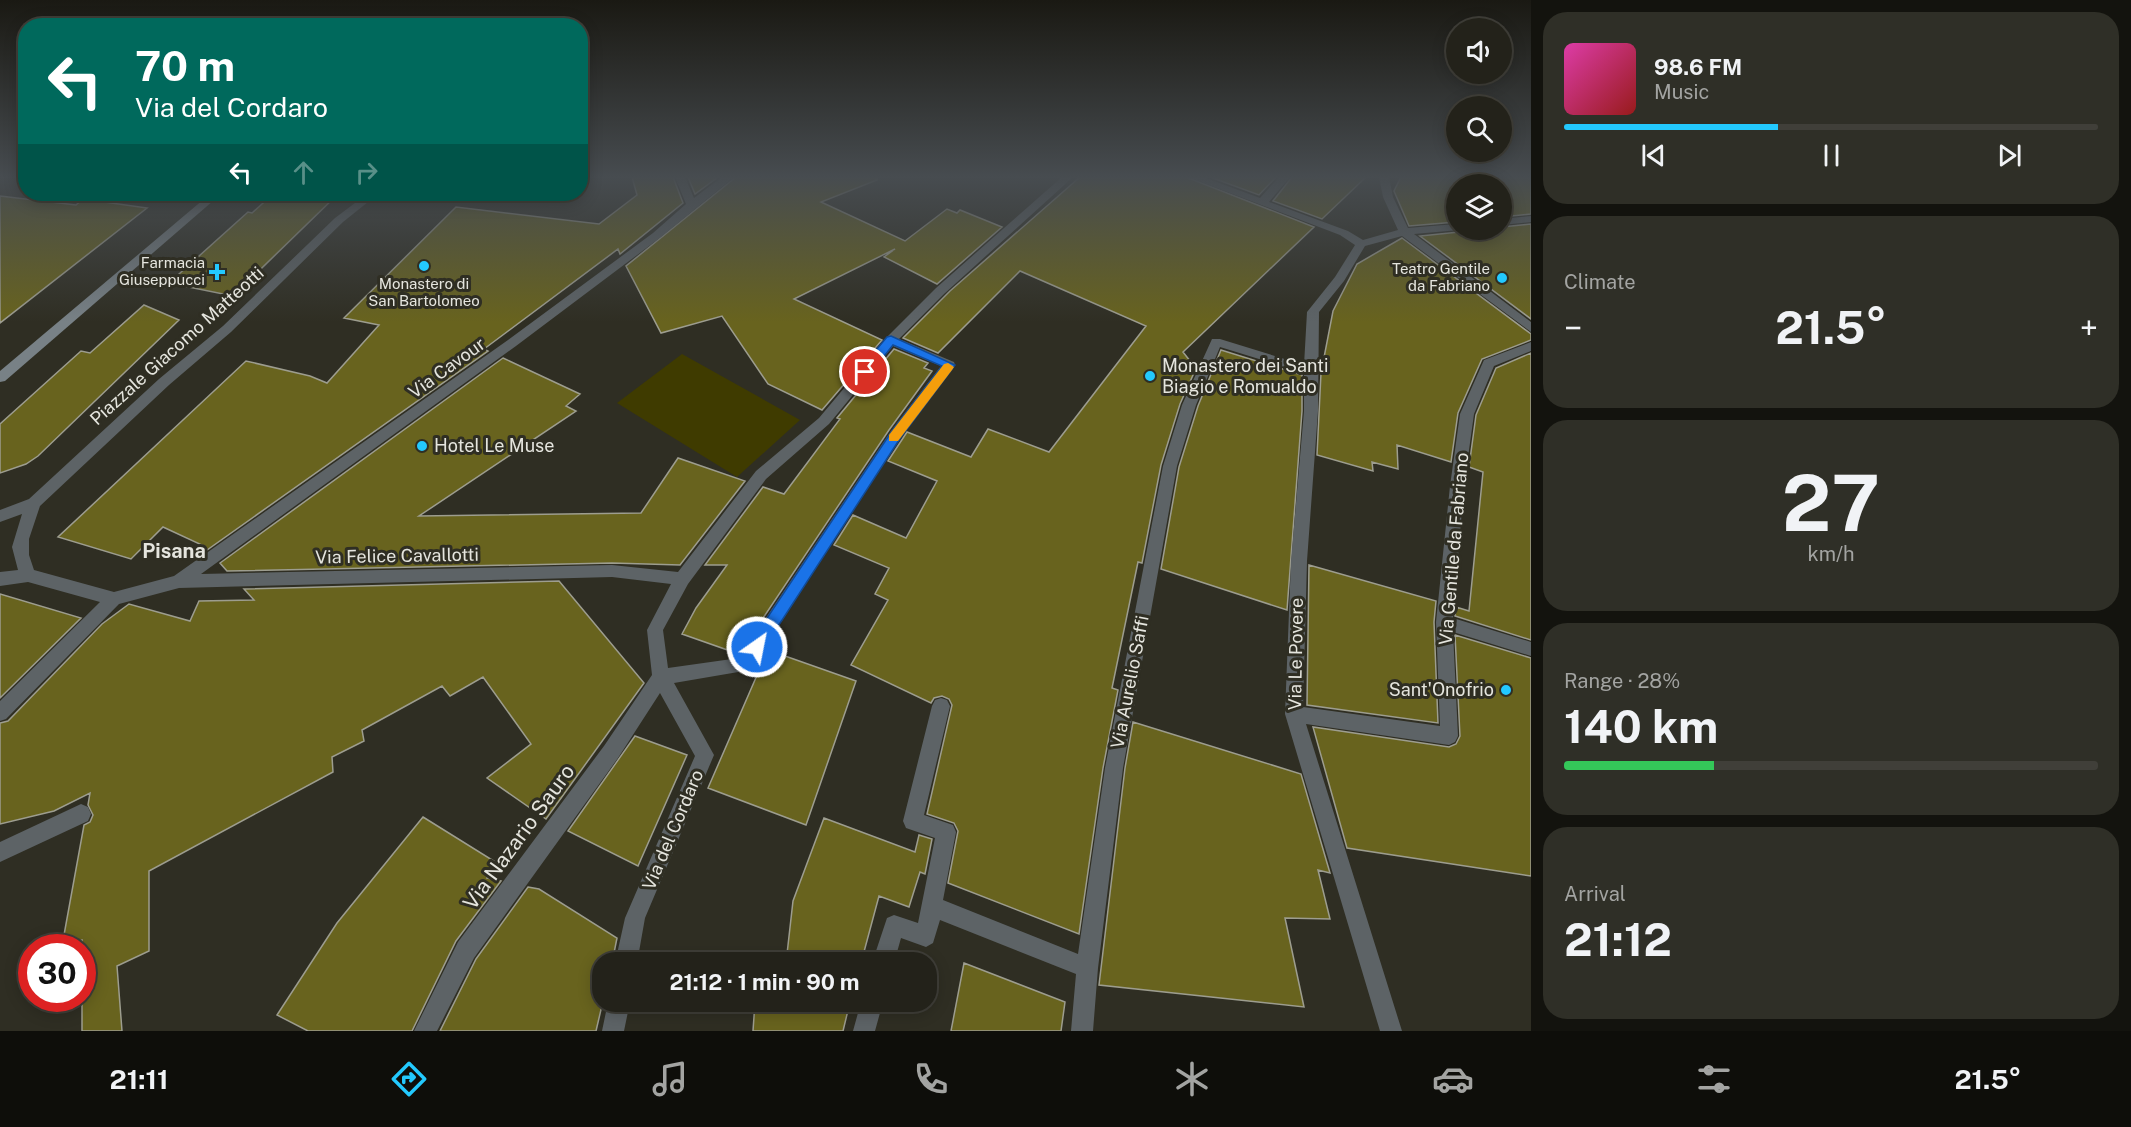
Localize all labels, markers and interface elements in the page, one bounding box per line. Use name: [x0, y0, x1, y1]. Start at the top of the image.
map controls: [1446, 18, 1512, 240]
button: sound: [1446, 18, 1512, 84]
text: 70 m: [135, 41, 235, 90]
icon: left: [36, 42, 114, 120]
text: 98.6 FM: [1654, 54, 1742, 80]
text: Music: [1654, 80, 1709, 104]
text: Via del Cordaro: [135, 91, 328, 123]
button: search: [1446, 96, 1512, 162]
icon: previous: [1637, 139, 1670, 172]
icon: pause: [1815, 139, 1848, 172]
icon: next: [1993, 139, 2026, 172]
icon: left: [224, 156, 257, 189]
icon: ahead: [287, 156, 320, 189]
icon: right: [350, 156, 383, 189]
button: layers: [1446, 174, 1512, 240]
place label: Farmacia Giuseppucci: [119, 254, 205, 288]
marker: Monastero di San Bartolomeo: [417, 259, 431, 273]
place label: Teatro Gentile da Fabriano: [1392, 260, 1490, 294]
street label: Piazzale Giacomo Matteotti: [86, 262, 268, 429]
marker: Farmacia Giuseppucci: [210, 265, 224, 279]
text: Climate: [1564, 270, 1636, 294]
marker: Teatro Gentile da Fabriano: [1495, 271, 1509, 285]
place label: Monastero di San Bartolomeo: [368, 275, 480, 309]
text: 21.5°: [1775, 301, 1887, 354]
text: −: [1564, 309, 1582, 347]
text: +: [2080, 309, 2098, 347]
street label: Via Cavour: [404, 333, 489, 402]
pin: [839, 346, 890, 397]
icon: arrive: [848, 355, 881, 388]
place label: Monastero dei Santi Biagio e Romualdo: [1162, 355, 1328, 397]
marker: Monastero dei Santi Biagio e Romualdo: [1143, 369, 1157, 383]
place label: Hotel Le Muse: [434, 435, 554, 456]
marker: Hotel Le Muse: [415, 439, 429, 453]
street label: Via Gentile da Fabriano: [1435, 452, 1472, 646]
text: 27: [1782, 457, 1880, 549]
district label: Pisana: [142, 539, 206, 563]
text: km/h: [1807, 542, 1855, 566]
street label: Via Felice Cavallotti: [315, 544, 479, 567]
street label: Via Le Povere: [1284, 597, 1307, 711]
street label: Via Aurelio Saffi: [1106, 614, 1153, 750]
position arrow: [725, 615, 789, 679]
text: Range · 28%: [1564, 669, 1680, 693]
place label: Sant'Onofrio: [1389, 679, 1494, 700]
marker: Sant'Onofrio: [1499, 683, 1513, 697]
text: 140 km: [1564, 700, 1718, 753]
street label: Via Nazario Sauro: [458, 759, 580, 914]
street label: Via del Cordaro: [638, 767, 707, 893]
text: Arrival: [1564, 882, 1626, 906]
text: 21:12: [1564, 913, 1672, 966]
speed limit sign: 30: [18, 934, 96, 1012]
text: 21:12 · 1 min · 90 m: [669, 969, 860, 995]
icon: directions: [388, 1058, 430, 1100]
icon: music: [649, 1058, 691, 1100]
icon: phone: [910, 1058, 952, 1100]
icon: climate: [1171, 1058, 1213, 1100]
icon: car: [1432, 1058, 1474, 1100]
icon: filters: [1693, 1058, 1735, 1100]
text: 21:11: [110, 1063, 169, 1095]
text: 21.5°: [1954, 1063, 2021, 1095]

